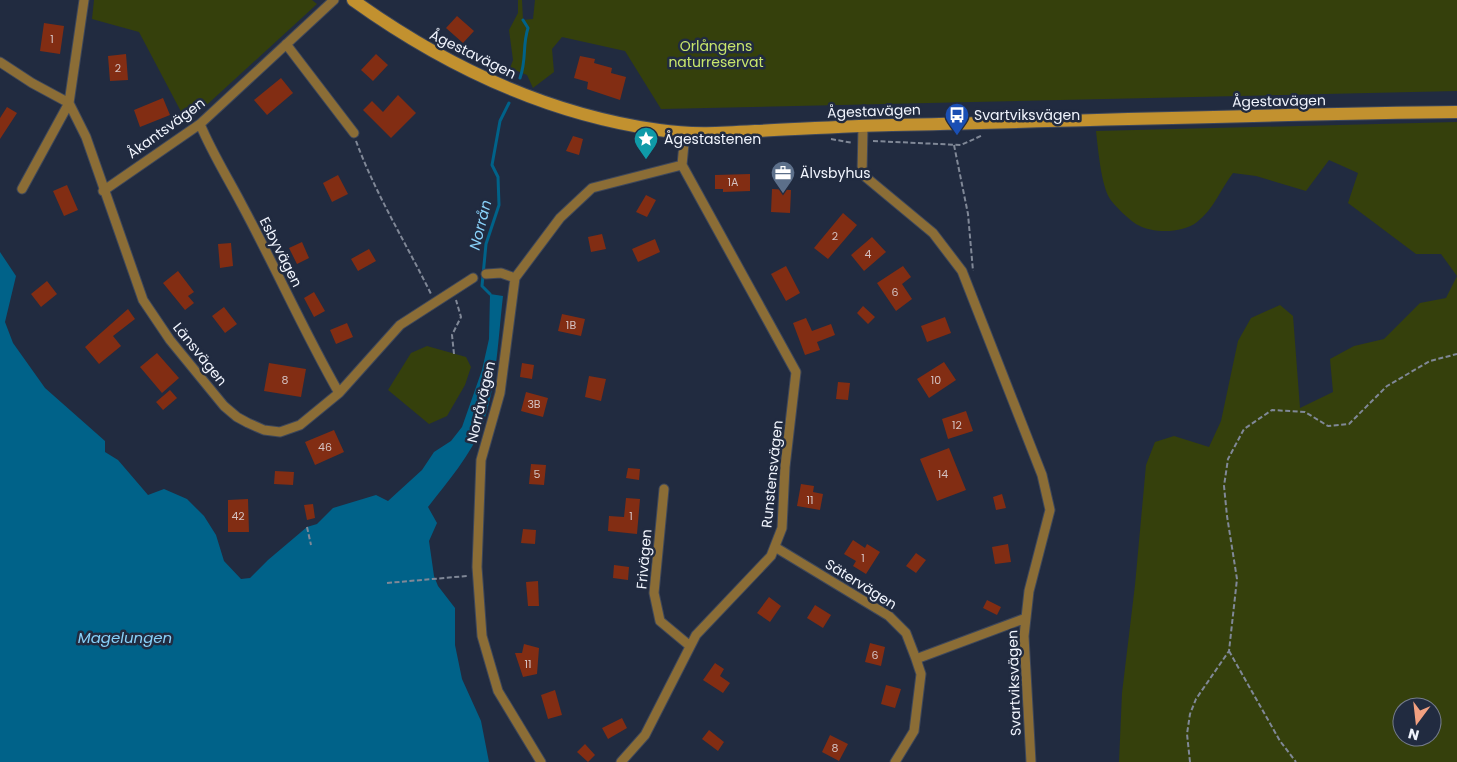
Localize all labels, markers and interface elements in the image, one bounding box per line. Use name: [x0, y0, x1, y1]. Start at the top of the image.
street label: Ågestavägen: [426, 24, 520, 84]
house number: 1: [50, 31, 54, 47]
park label: Orlångens naturreservat: [668, 36, 764, 72]
house number: 2: [115, 60, 121, 76]
street label: Ågestavägen: [1232, 90, 1326, 112]
street label: Åkantsvägen: [123, 93, 209, 163]
street label: Ågestavägen: [827, 99, 921, 123]
bus stop icon: Svartviksvägen: [944, 102, 970, 136]
place label: Svartviksvägen: [974, 105, 1080, 125]
place icon: Ågestastenen: [633, 126, 659, 160]
place label: Ågestastenen: [664, 129, 761, 149]
office icon: Älvsbyhus: [770, 160, 796, 194]
place label: Älvsbyhus: [800, 163, 871, 183]
house number: 1A: [728, 174, 739, 190]
water label: Norrån: [464, 198, 496, 252]
street label: Esbyvägen: [255, 213, 307, 291]
house number: 2: [832, 228, 838, 244]
house number: 4: [865, 246, 872, 262]
house number: 6: [892, 284, 899, 300]
house number: 1B: [566, 317, 576, 333]
street label: Länsvägen: [168, 318, 232, 390]
street label: Norråvägen: [462, 359, 500, 445]
house number: 8: [282, 372, 289, 388]
house number: 10: [931, 372, 941, 388]
house number: 3B: [527, 396, 541, 412]
house number: 12: [952, 417, 962, 433]
street label: Runstensvägen: [756, 419, 788, 529]
house number: 46: [318, 439, 332, 455]
house number: 5: [534, 466, 541, 482]
house number: 14: [938, 466, 948, 482]
house number: 11: [806, 492, 814, 508]
house number: 42: [231, 508, 245, 524]
house number: 1: [629, 508, 633, 524]
street label: Frivägen: [631, 528, 657, 590]
house number: 1: [861, 550, 865, 566]
street label: Sätervägen: [821, 554, 901, 614]
water label: Magelungen: [78, 627, 172, 648]
street label: Svartviksvägen: [1002, 630, 1026, 736]
house number: 6: [872, 647, 879, 663]
house number: 11: [524, 656, 532, 672]
north arrow: [1392, 697, 1442, 747]
text: N: [1406, 724, 1421, 746]
house number: 8: [832, 740, 839, 756]

